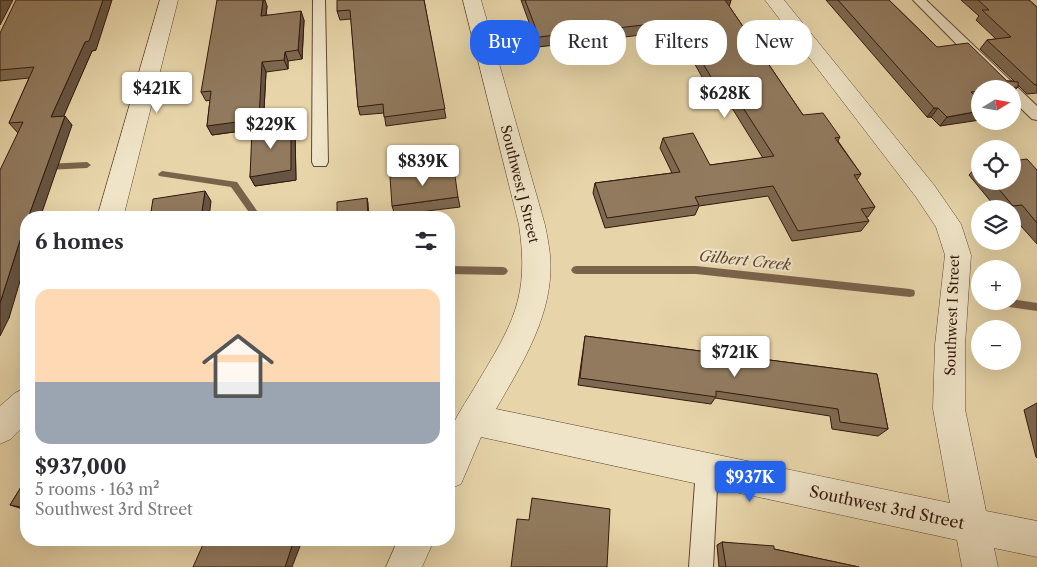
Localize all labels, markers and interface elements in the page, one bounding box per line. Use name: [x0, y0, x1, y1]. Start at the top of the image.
chip: Buy: [470, 20, 540, 65]
chip: Rent: [550, 20, 626, 65]
chip: Filters: [636, 20, 727, 65]
chip: New: [737, 20, 812, 65]
pin: $421K: [122, 72, 192, 114]
pin: $628K: [690, 76, 760, 119]
text: $421K: [133, 78, 181, 98]
north arrow: [971, 80, 1021, 130]
map controls: [971, 80, 1021, 370]
text: $628K: [700, 83, 750, 103]
pin: $229K: [236, 108, 306, 150]
text: $229K: [246, 114, 296, 134]
street label: Southwest J Street: [497, 123, 543, 245]
button: locate: [971, 140, 1021, 190]
pin: $839K: [388, 144, 458, 187]
text: $839K: [398, 151, 448, 171]
button: layers: [971, 200, 1021, 250]
icon: filters: [412, 227, 440, 255]
text: 6 homes: [35, 229, 124, 254]
water label: Gilbert Creek: [698, 246, 792, 274]
street label: Southwest I Street: [941, 254, 963, 376]
button: +: [971, 260, 1021, 310]
button: −: [971, 320, 1021, 370]
icon: home: [193, 321, 283, 411]
pin: $721K: [700, 336, 770, 378]
text: $721K: [712, 342, 758, 362]
text: $937,000: [35, 454, 127, 479]
pin: $937K: [715, 460, 785, 503]
text: $937K: [726, 467, 774, 487]
text: 5 rooms · 163 m²: [35, 479, 160, 499]
street label: Southwest 3rd Street: [808, 481, 967, 533]
text: Southwest 3rd Street: [35, 499, 193, 519]

